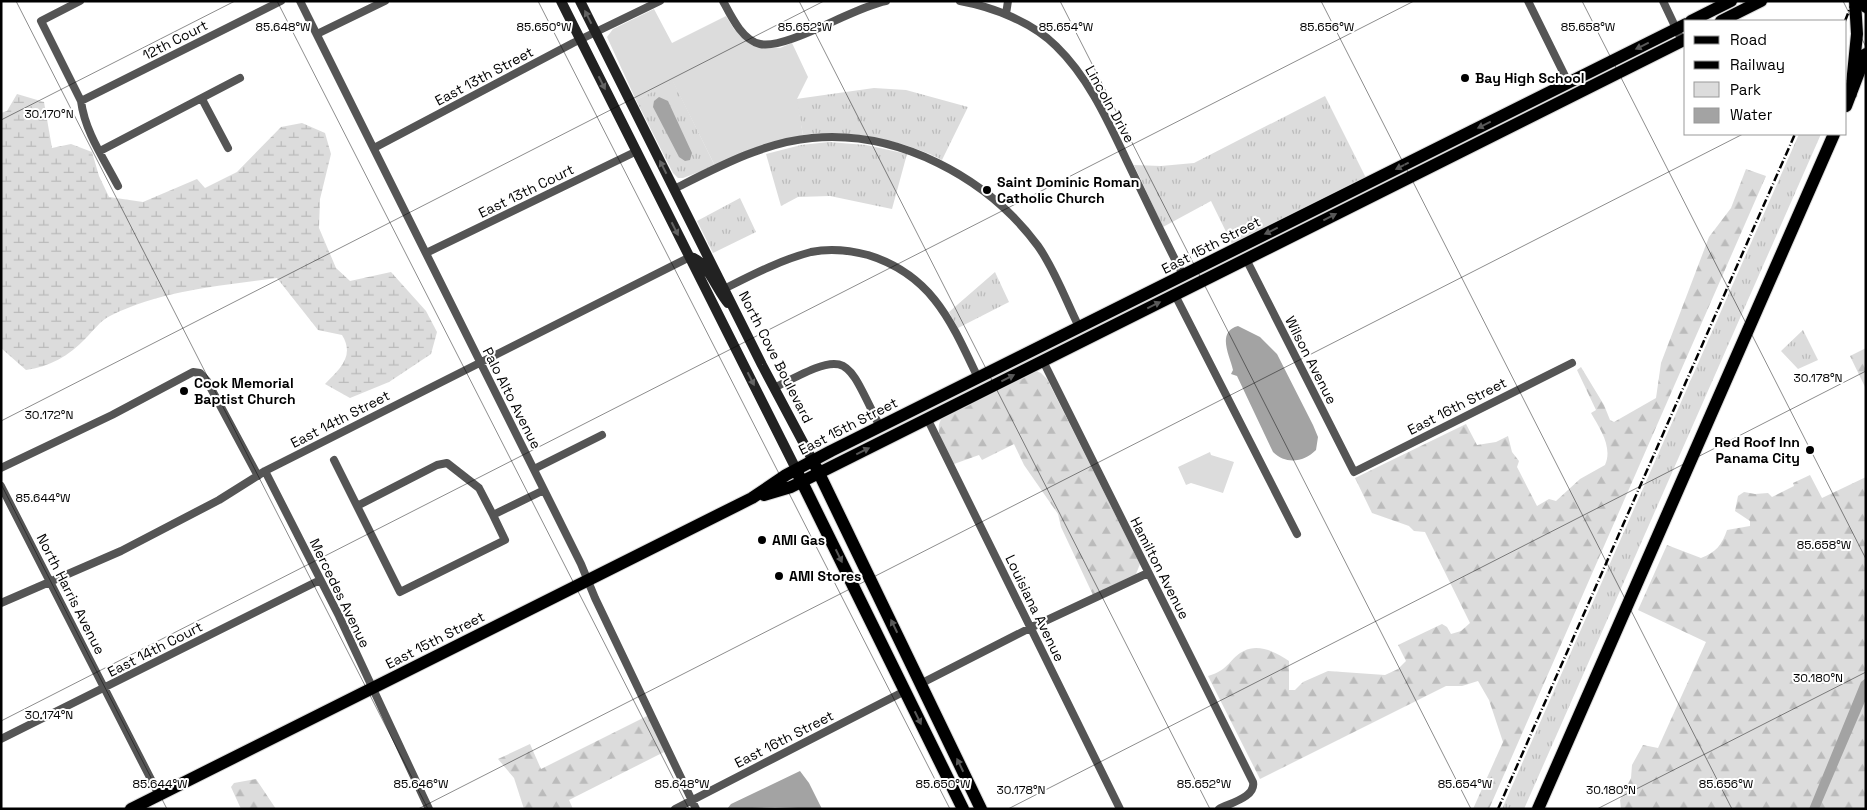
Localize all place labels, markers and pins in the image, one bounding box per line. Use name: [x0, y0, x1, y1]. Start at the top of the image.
place label: Bay High School: [1475, 69, 1585, 87]
marker: Bay High School: [1459, 72, 1471, 84]
place label: Saint Dominic Roman Catholic Church: [997, 173, 1139, 207]
marker: Saint Dominic Roman Catholic Church: [981, 184, 993, 196]
place label: Cook Memorial Baptist Church: [194, 374, 296, 408]
marker: Cook Memorial Baptist Church: [178, 385, 190, 397]
place label: Red Roof Inn Panama City: [1714, 433, 1800, 467]
marker: Red Roof Inn Panama City: [1804, 444, 1816, 456]
place label: AMI Gas: [772, 531, 825, 549]
marker: AMI Gas: [756, 534, 768, 546]
place label: AMI Stores: [789, 567, 861, 585]
marker: AMI Stores: [773, 570, 785, 582]

